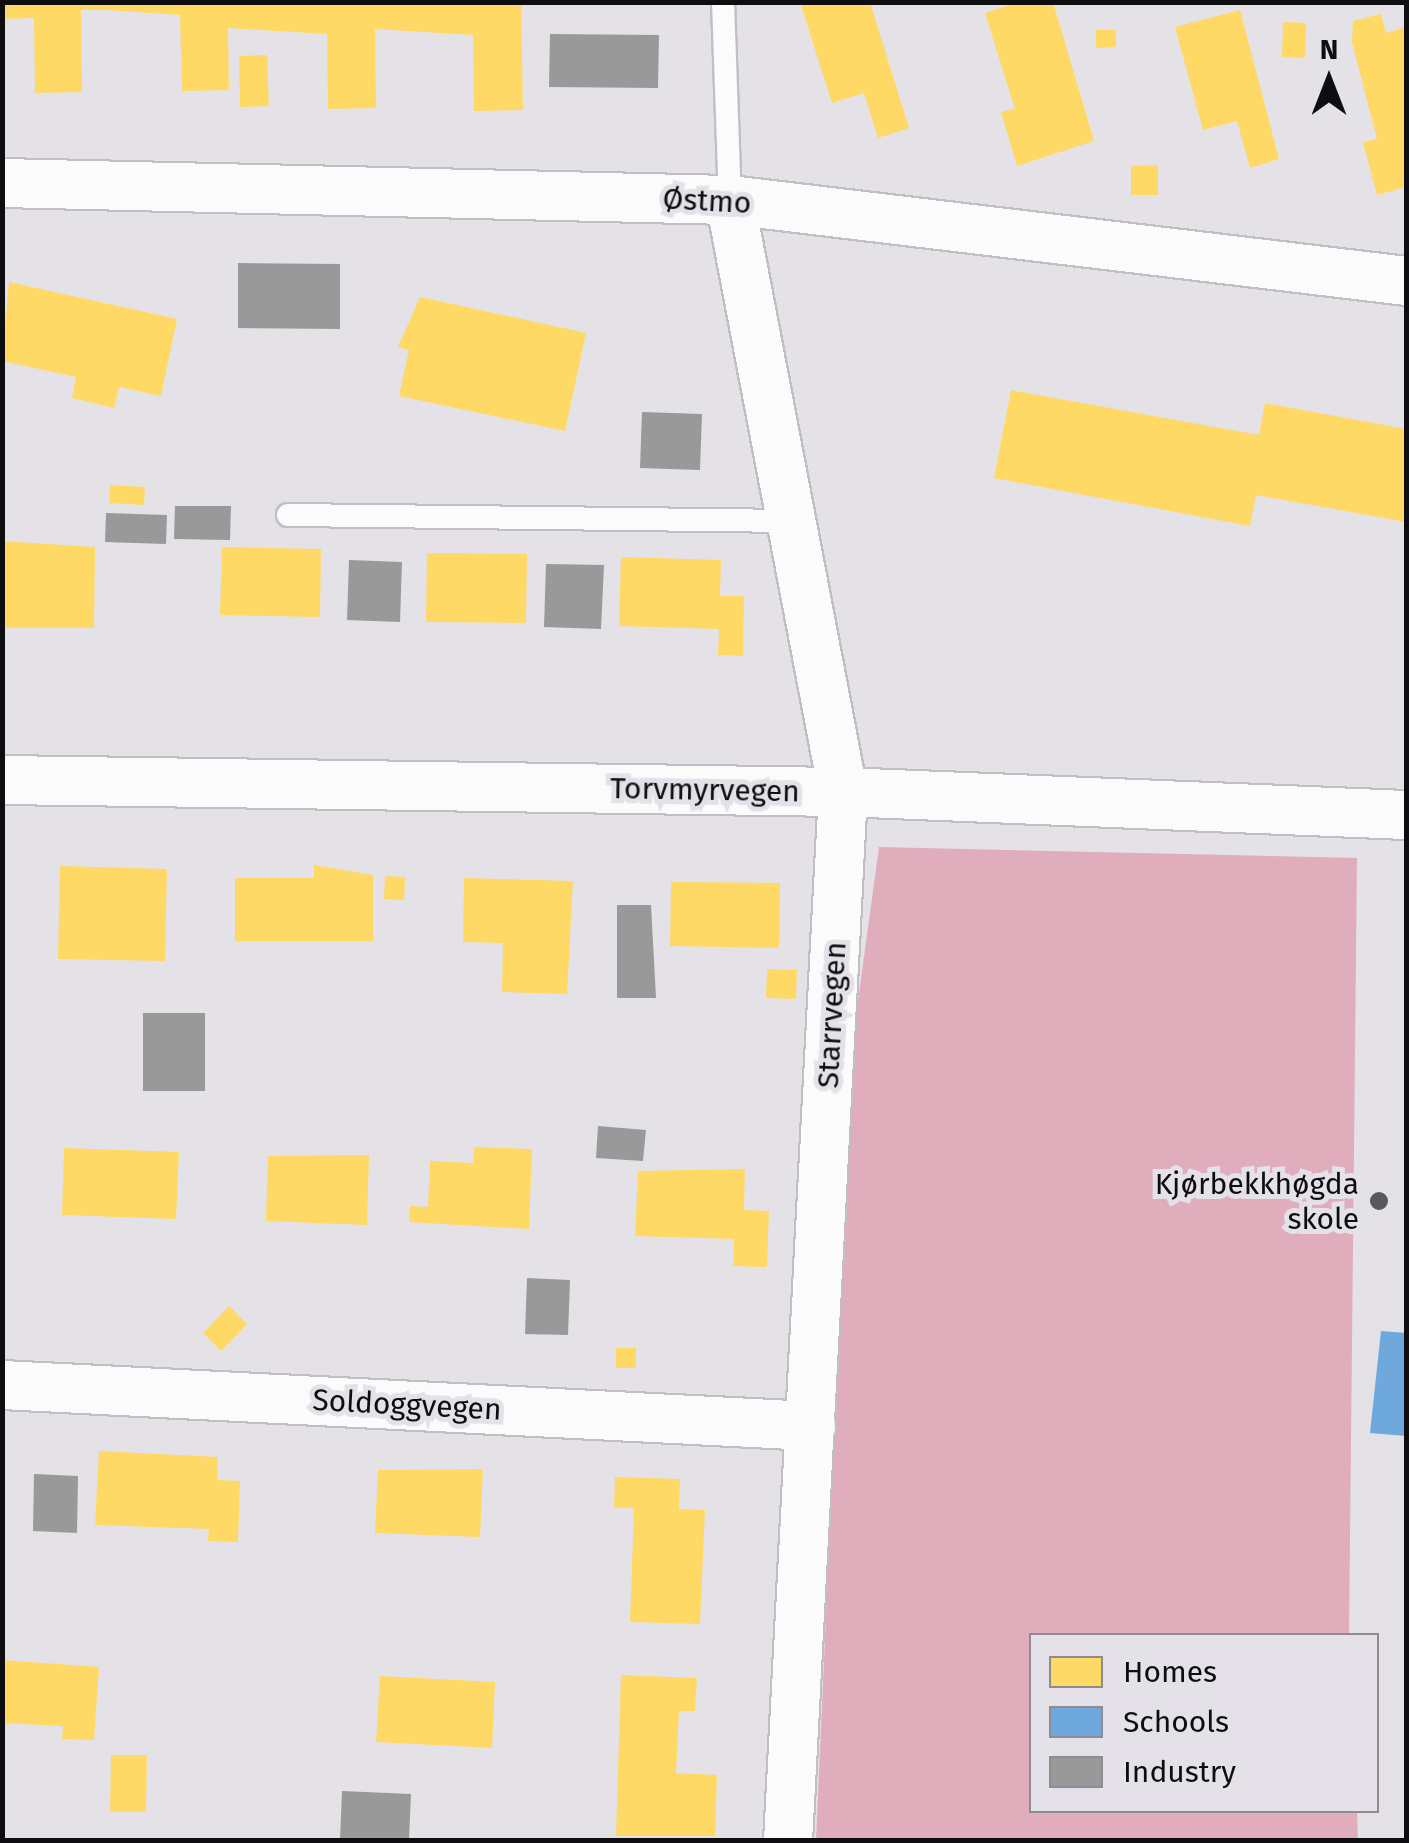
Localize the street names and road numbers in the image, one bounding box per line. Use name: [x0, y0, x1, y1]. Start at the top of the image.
street label: Østmo: [662, 181, 752, 221]
street label: Torvmyrvegen: [610, 770, 800, 810]
street label: Starrvegen: [810, 941, 854, 1089]
street label: Soldoggvegen: [312, 1382, 502, 1428]

